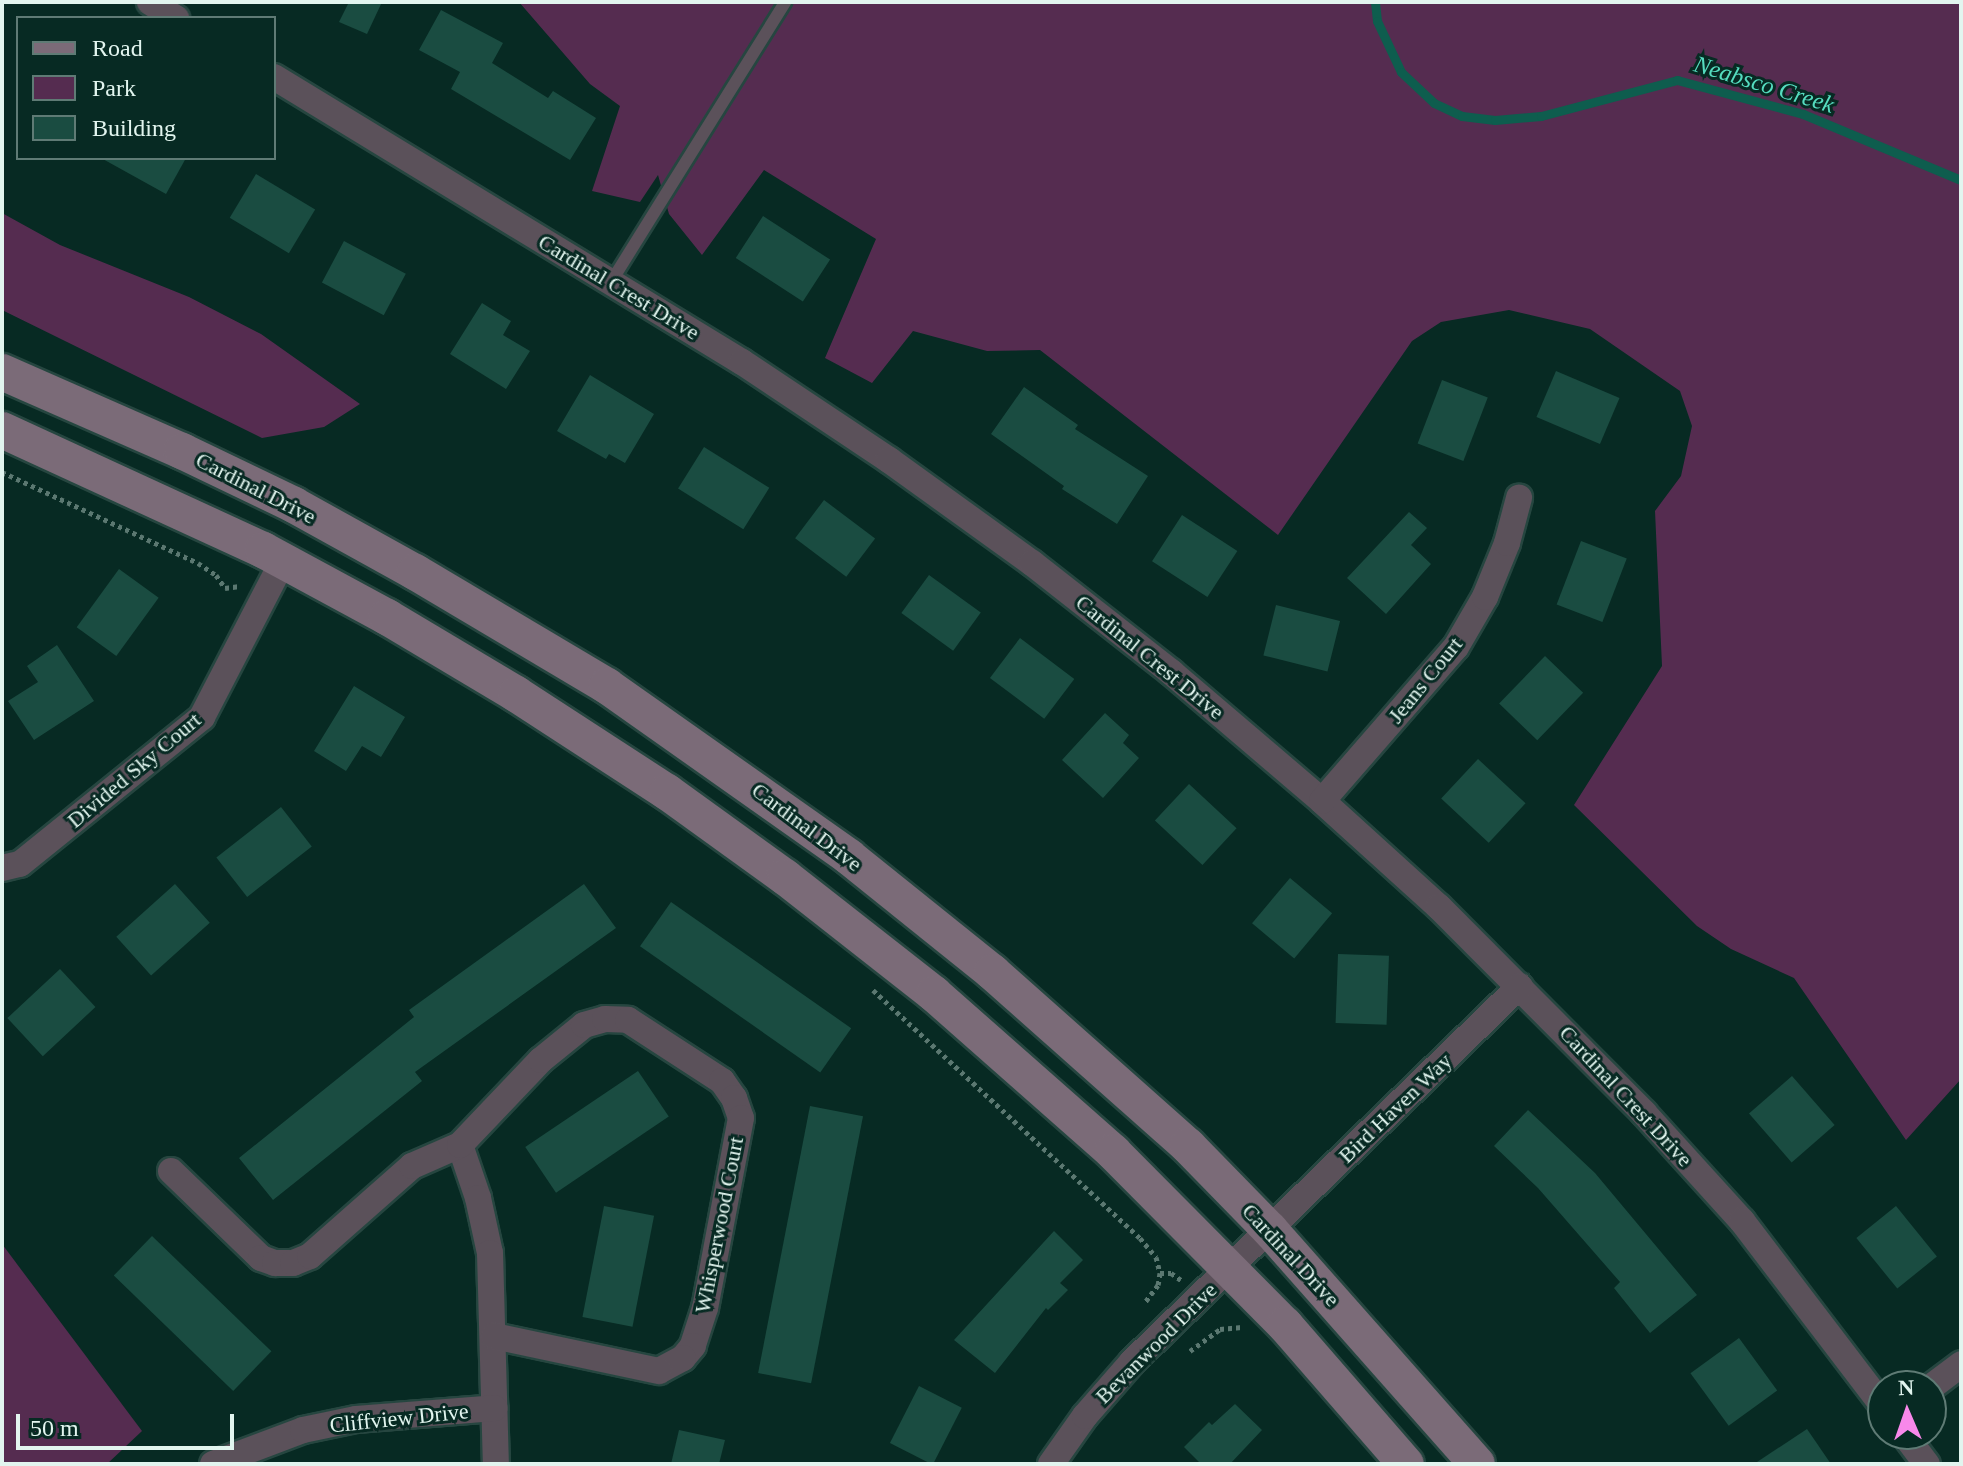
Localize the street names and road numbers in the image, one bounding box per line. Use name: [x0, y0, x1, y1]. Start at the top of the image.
street label: Cardinal Crest Drive: [534, 228, 704, 346]
street label: Cardinal Drive: [191, 446, 321, 530]
street label: Cardinal Crest Drive: [1070, 589, 1230, 725]
street label: Jeans Court: [1382, 632, 1468, 728]
street label: Divided Sky Court: [62, 706, 206, 834]
street label: Cardinal Drive: [747, 777, 867, 877]
street label: Cardinal Crest Drive: [1554, 1020, 1698, 1172]
street label: Bird Haven Way: [1333, 1047, 1457, 1169]
street label: Whisperwood Court: [689, 1135, 749, 1315]
street label: Cardinal Drive: [1237, 1198, 1345, 1312]
street label: Bevanwood Drive: [1090, 1277, 1222, 1409]
street label: Cliffview Drive: [328, 1398, 470, 1438]

